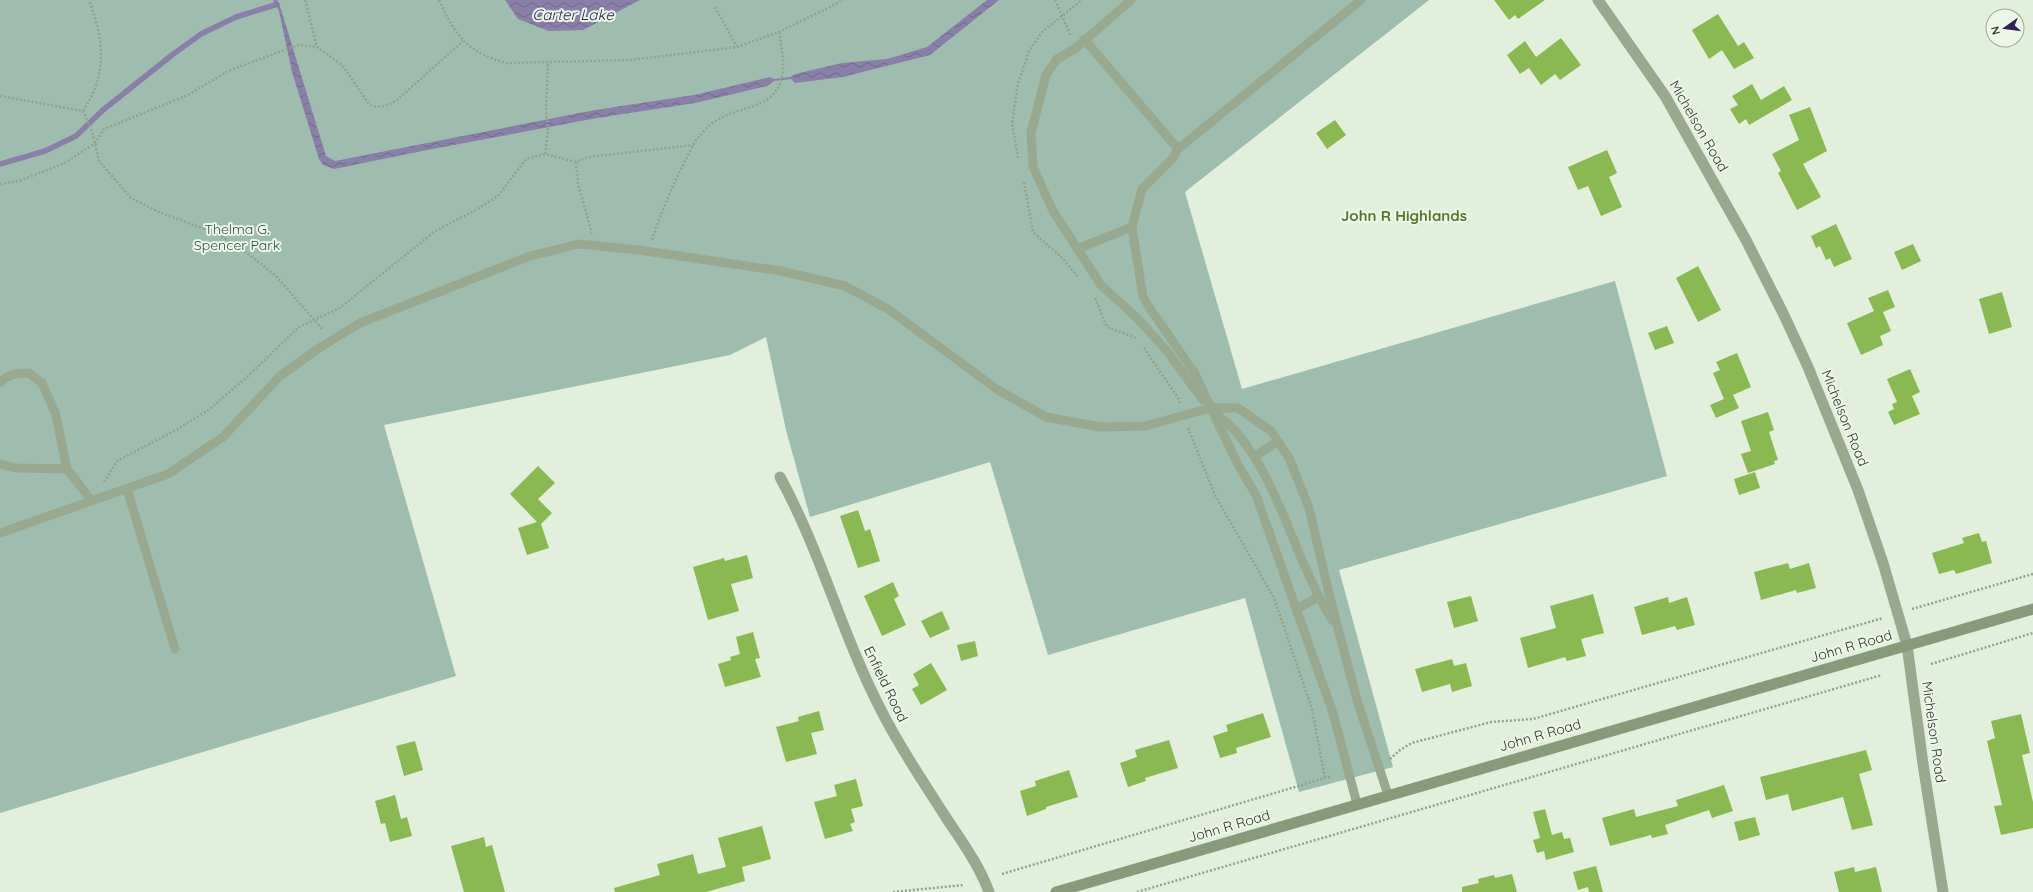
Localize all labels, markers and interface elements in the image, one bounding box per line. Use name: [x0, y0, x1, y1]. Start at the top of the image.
water label: Carter Lake: [532, 5, 614, 24]
north arrow: [1985, 8, 2025, 48]
text: N: [1988, 25, 2003, 36]
street label: Michelson Road: [1666, 77, 1732, 175]
district label: John R Highlands: [1341, 206, 1467, 225]
park label: Thelma G. Spencer Park: [194, 220, 280, 254]
street label: Michelson Road: [1817, 367, 1873, 469]
street label: John R Road: [1808, 626, 1894, 666]
street label: Enfield Road: [860, 643, 912, 725]
street label: Michelson Road: [1918, 680, 1950, 784]
street label: John R Road: [1497, 715, 1583, 755]
street label: John R Road: [1186, 806, 1272, 846]

